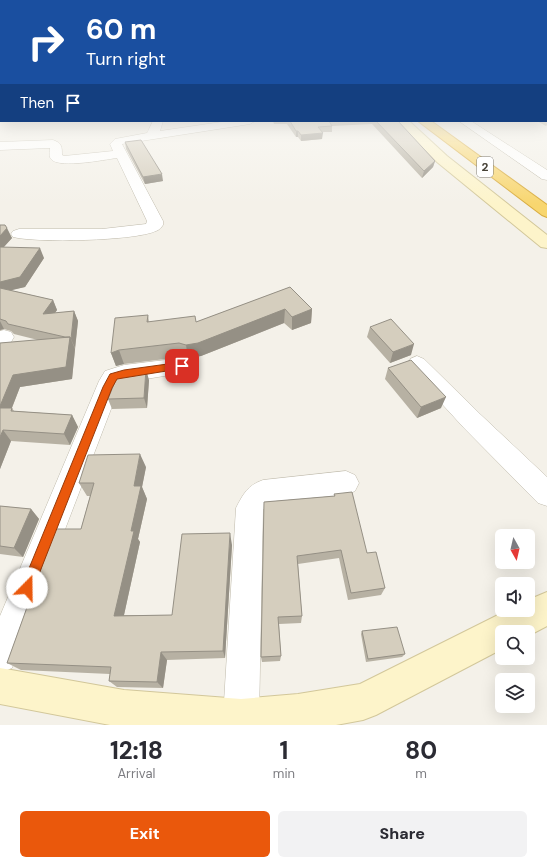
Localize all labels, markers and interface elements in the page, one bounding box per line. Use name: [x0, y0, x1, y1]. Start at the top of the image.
text: 60 m: [86, 11, 156, 48]
icon: right: [20, 16, 72, 68]
text: Turn right: [86, 47, 166, 71]
icon: arrive: [62, 92, 84, 114]
text: Then: [20, 93, 54, 113]
road number: 2: [477, 157, 493, 177]
pin: [165, 349, 199, 383]
icon: arrive: [171, 355, 193, 377]
north arrow: [495, 529, 535, 569]
map controls: [495, 529, 535, 713]
position arrow: [6, 567, 48, 609]
button: sound: [495, 577, 535, 617]
button: search: [495, 625, 535, 665]
button: layers: [495, 673, 535, 713]
text: 12:18: [110, 735, 163, 766]
text: 1: [280, 735, 288, 766]
text: 80: [405, 735, 437, 766]
text: Arrival: [117, 765, 155, 782]
text: min: [273, 765, 295, 782]
text: m: [415, 765, 427, 782]
button: Exit: [20, 811, 270, 857]
button: Share: [278, 811, 527, 857]

